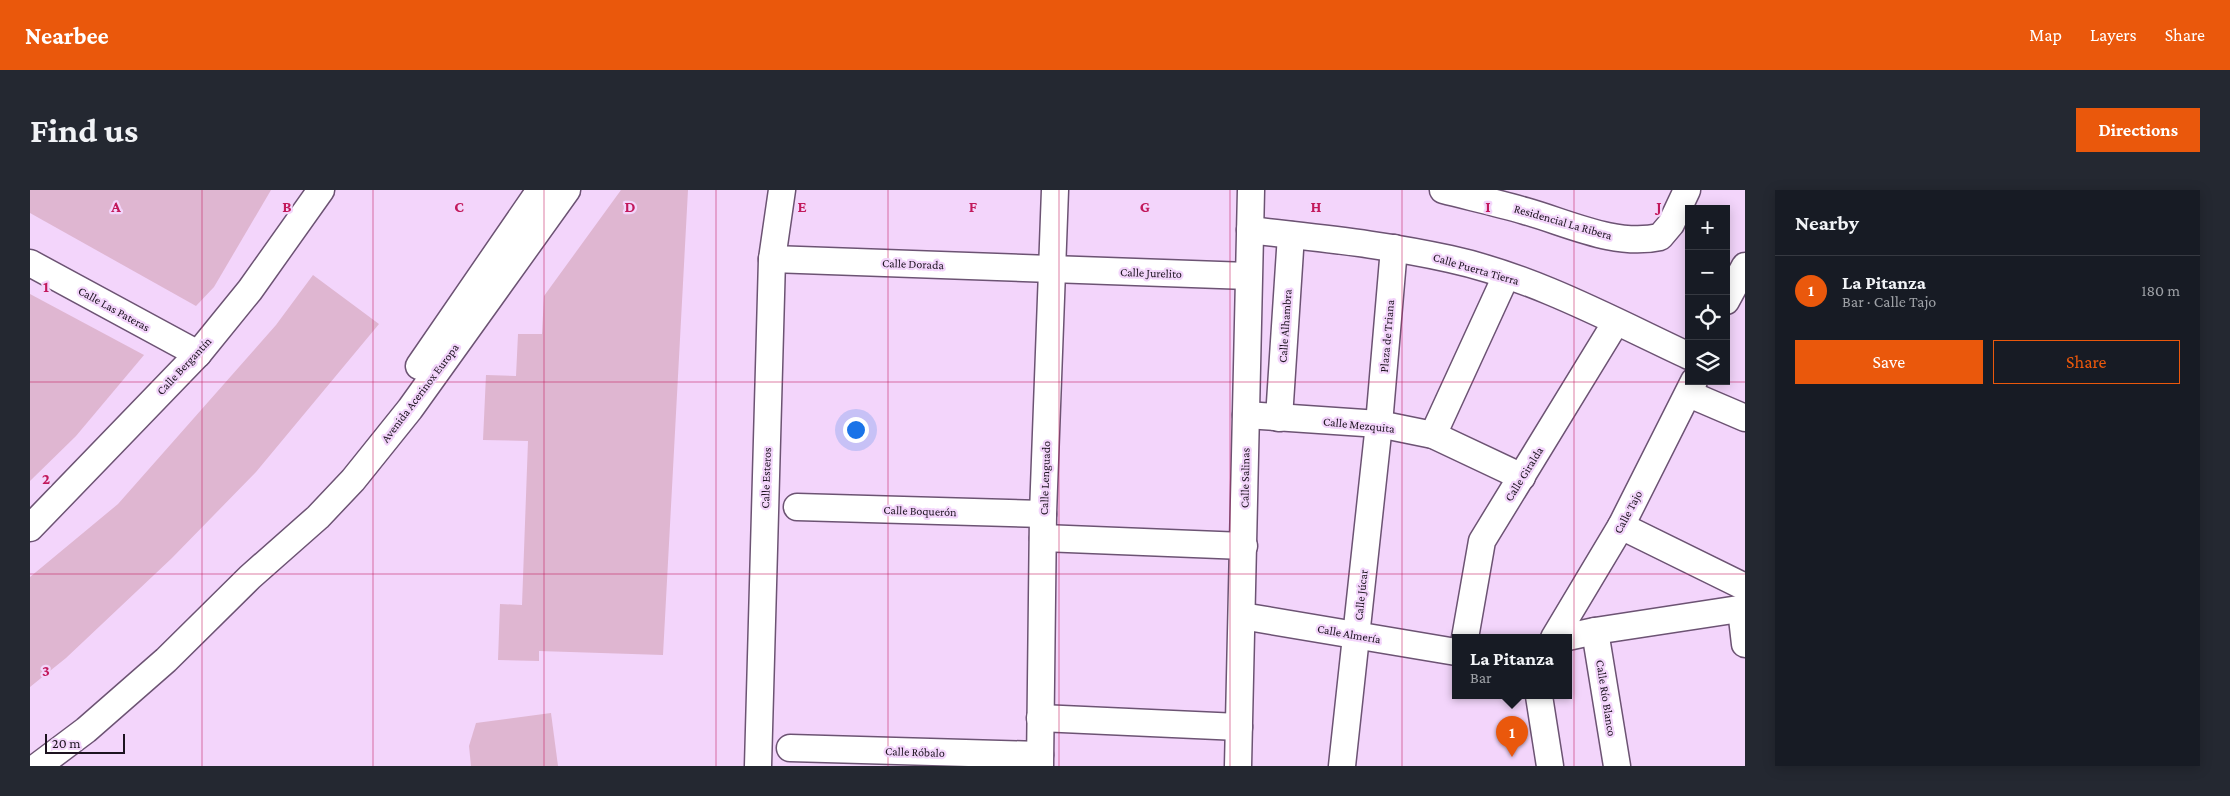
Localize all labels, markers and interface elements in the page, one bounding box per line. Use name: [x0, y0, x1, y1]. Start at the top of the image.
text: Nearbee: [25, 22, 109, 49]
text: Map: [2029, 25, 2062, 45]
text: Layers: [2090, 25, 2137, 45]
text: Share: [2165, 25, 2205, 45]
button: Directions: [2076, 108, 2200, 152]
text: Find us: [30, 111, 138, 150]
text: A: [110, 198, 121, 215]
text: B: [282, 198, 292, 215]
text: C: [454, 198, 464, 215]
text: D: [624, 198, 636, 215]
text: E: [797, 198, 807, 215]
text: F: [969, 198, 978, 215]
text: G: [1140, 198, 1150, 215]
text: H: [1311, 198, 1322, 215]
text: I: [1485, 198, 1491, 215]
text: J: [1654, 198, 1662, 215]
street label: Residencial La Ribera: [1512, 201, 1614, 243]
map controls: [1685, 205, 1730, 385]
button: +: [1685, 205, 1730, 250]
text: Nearby: [1795, 211, 1859, 235]
street label: Calle Puerta Tierra: [1431, 250, 1521, 288]
button: −: [1685, 250, 1730, 295]
street label: Calle Dorada: [882, 256, 945, 272]
street label: Calle Jurelito: [1120, 265, 1182, 281]
text: La Pitanza: [1842, 272, 1926, 293]
text: 1: [43, 278, 49, 295]
text: 1: [1808, 282, 1814, 299]
text: 180 m: [2141, 282, 2180, 299]
street label: Calle Las Pateras: [76, 284, 153, 335]
street label: Calle Alhambra: [1275, 288, 1295, 363]
text: Bar · Calle Tajo: [1842, 293, 1936, 310]
button: locate: [1685, 295, 1730, 340]
street label: Plaza de Triana: [1377, 299, 1397, 373]
street label: Calle Bergantín: [154, 334, 215, 398]
street label: Avenida Acerinox Europa: [378, 340, 462, 445]
button: layers: [1685, 340, 1730, 385]
button: Save: [1795, 340, 1983, 384]
button: Share: [1993, 340, 2180, 384]
street label: Calle Mezquita: [1323, 414, 1396, 436]
your location: [843, 417, 869, 443]
street label: Calle Lenguado: [1037, 441, 1053, 515]
street label: Calle Giralda: [1502, 444, 1547, 504]
street label: Calle Esteros: [758, 447, 774, 509]
street label: Calle Salinas: [1237, 447, 1253, 508]
text: 2: [42, 470, 50, 487]
street label: Calle Tajo: [1611, 488, 1645, 536]
street label: Calle Boquerón: [883, 503, 957, 519]
street label: Calle Júcar: [1351, 568, 1371, 621]
street label: Calle Almería: [1316, 622, 1382, 647]
popup: [1452, 634, 1572, 699]
text: La Pitanza: [1470, 648, 1554, 669]
street label: Calle Río Blanco: [1593, 659, 1619, 737]
text: 3: [42, 662, 50, 679]
text: Bar: [1470, 669, 1492, 686]
pin: 1: [1496, 716, 1528, 757]
scale bar: [45, 731, 125, 754]
text: 20 m: [52, 735, 80, 751]
street label: Calle Róbalo: [885, 744, 945, 760]

